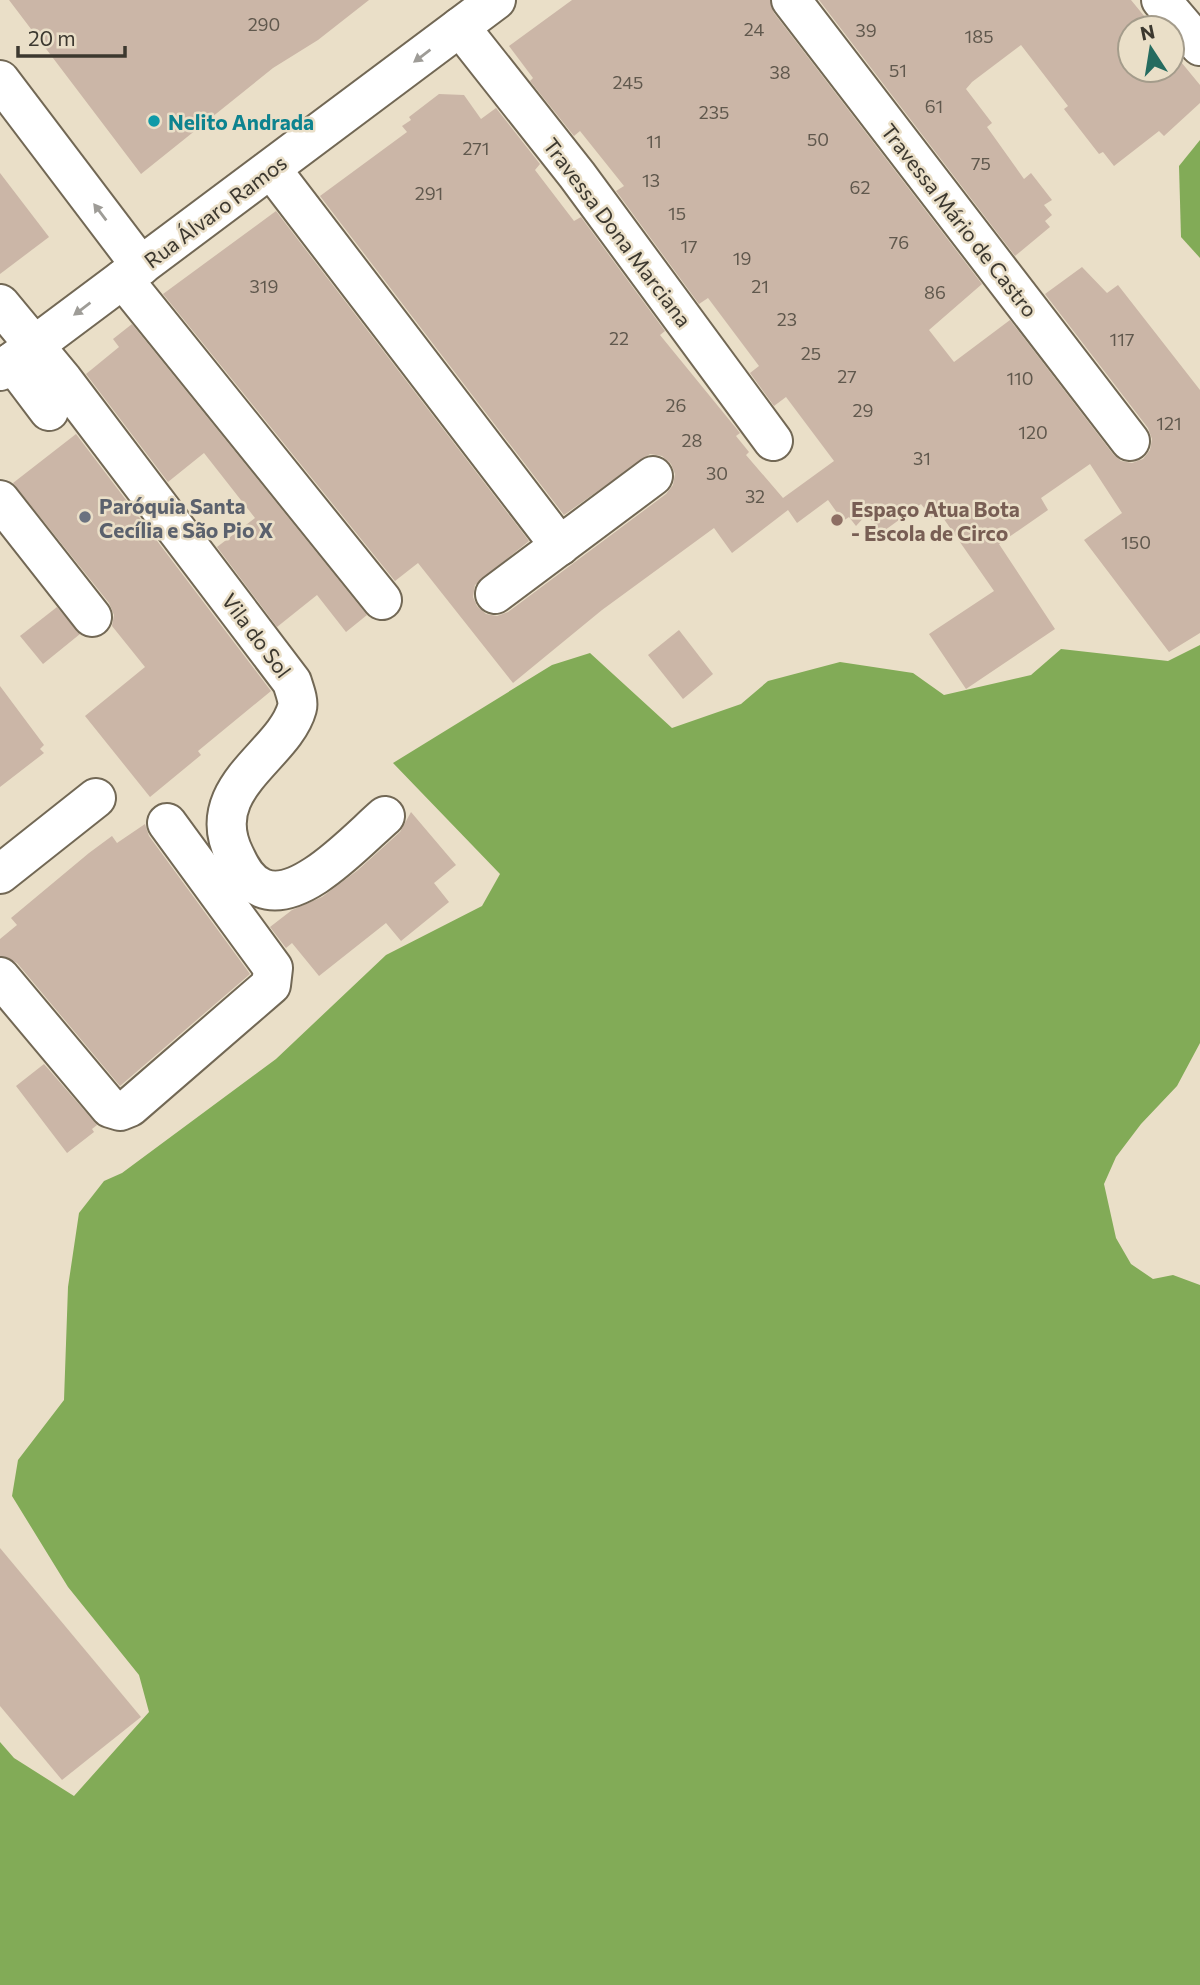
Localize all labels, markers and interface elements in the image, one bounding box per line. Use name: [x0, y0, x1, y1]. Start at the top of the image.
house number: 290: [248, 13, 280, 35]
scale bar: [18, 14, 124, 58]
north arrow: [1116, 14, 1186, 84]
house number: 24: [744, 18, 764, 40]
house number: 39: [855, 19, 877, 41]
text: N: [1138, 19, 1157, 45]
text: 20 m: [28, 25, 76, 50]
house number: 185: [965, 25, 993, 47]
one-way arrow: [413, 48, 431, 63]
house number: 51: [889, 59, 907, 81]
house number: 38: [769, 61, 791, 83]
house number: 245: [613, 71, 643, 93]
house number: 61: [925, 95, 943, 117]
house number: 235: [699, 101, 729, 123]
place label: Nelito Andrada: [168, 109, 314, 134]
marker: Nelito Andrada: [146, 113, 162, 129]
street label: Travessa Mário de Castro: [877, 118, 1043, 322]
house number: 50: [807, 128, 829, 150]
house number: 11: [646, 130, 662, 152]
street label: Travessa Dona Marciana: [539, 133, 697, 331]
house number: 271: [462, 137, 490, 159]
street label: Rua Álvaro Ramos: [139, 149, 291, 273]
house number: 75: [971, 152, 991, 174]
house number: 13: [642, 169, 660, 191]
house number: 62: [850, 176, 870, 198]
house number: 291: [415, 182, 443, 204]
one-way arrow: [93, 202, 107, 221]
house number: 15: [668, 202, 686, 224]
house number: 76: [889, 231, 909, 253]
house number: 17: [680, 235, 698, 257]
house number: 19: [733, 247, 751, 269]
house number: 319: [250, 275, 278, 297]
house number: 21: [751, 275, 769, 297]
house number: 86: [924, 281, 946, 303]
one-way arrow: [74, 302, 92, 317]
house number: 23: [777, 308, 797, 330]
house number: 22: [609, 327, 629, 349]
house number: 117: [1110, 328, 1134, 350]
house number: 25: [801, 342, 821, 364]
house number: 27: [837, 365, 857, 387]
house number: 110: [1006, 367, 1034, 389]
house number: 26: [666, 394, 686, 416]
house number: 29: [853, 399, 873, 421]
house number: 121: [1156, 412, 1182, 434]
house number: 120: [1018, 421, 1048, 443]
house number: 28: [682, 429, 703, 451]
house number: 31: [913, 447, 931, 469]
house number: 30: [706, 462, 728, 484]
house number: 32: [745, 485, 765, 507]
place label: Paróquia Santa Cecília e São Pio X: [99, 493, 273, 542]
place label: Espaço Atua Bota - Escola de Circo: [851, 496, 1020, 545]
marker: Paróquia Santa Cecília e São Pio X: [77, 509, 93, 525]
marker: Espaço Atua Bota - Escola de Circo: [829, 512, 845, 528]
house number: 150: [1121, 531, 1151, 553]
street label: Vila do Sol: [217, 588, 297, 682]

